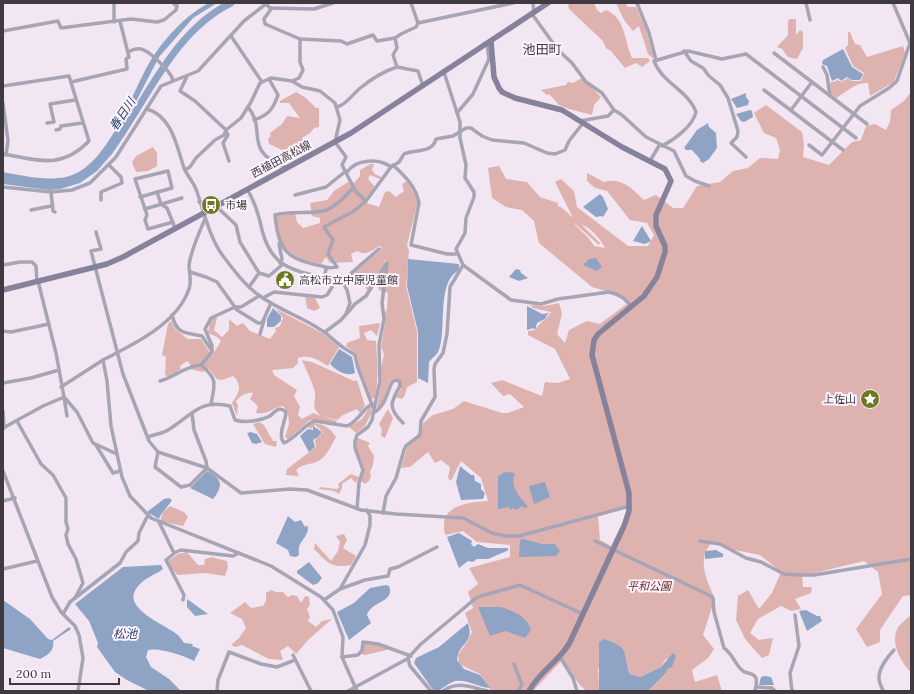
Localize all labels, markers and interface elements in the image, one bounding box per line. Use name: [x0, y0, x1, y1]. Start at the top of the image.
district label: 池田町: [522, 41, 562, 58]
water label: 春日川: [106, 93, 139, 133]
street label: 西植田高松線: [249, 137, 313, 181]
bus stop icon: 市場: [200, 194, 222, 216]
place label: 市場: [225, 198, 247, 212]
public building icon: 高松市立中原児童館: [274, 269, 296, 291]
place label: 高松市立中原児童館: [299, 273, 398, 287]
place icon: 上佐山: [859, 388, 881, 410]
place label: 上佐山: [823, 392, 856, 406]
park label: 平和公園: [627, 579, 673, 593]
water label: 松池: [113, 626, 138, 641]
scale bar: [10, 660, 119, 686]
text: 200 m: [16, 666, 52, 681]

